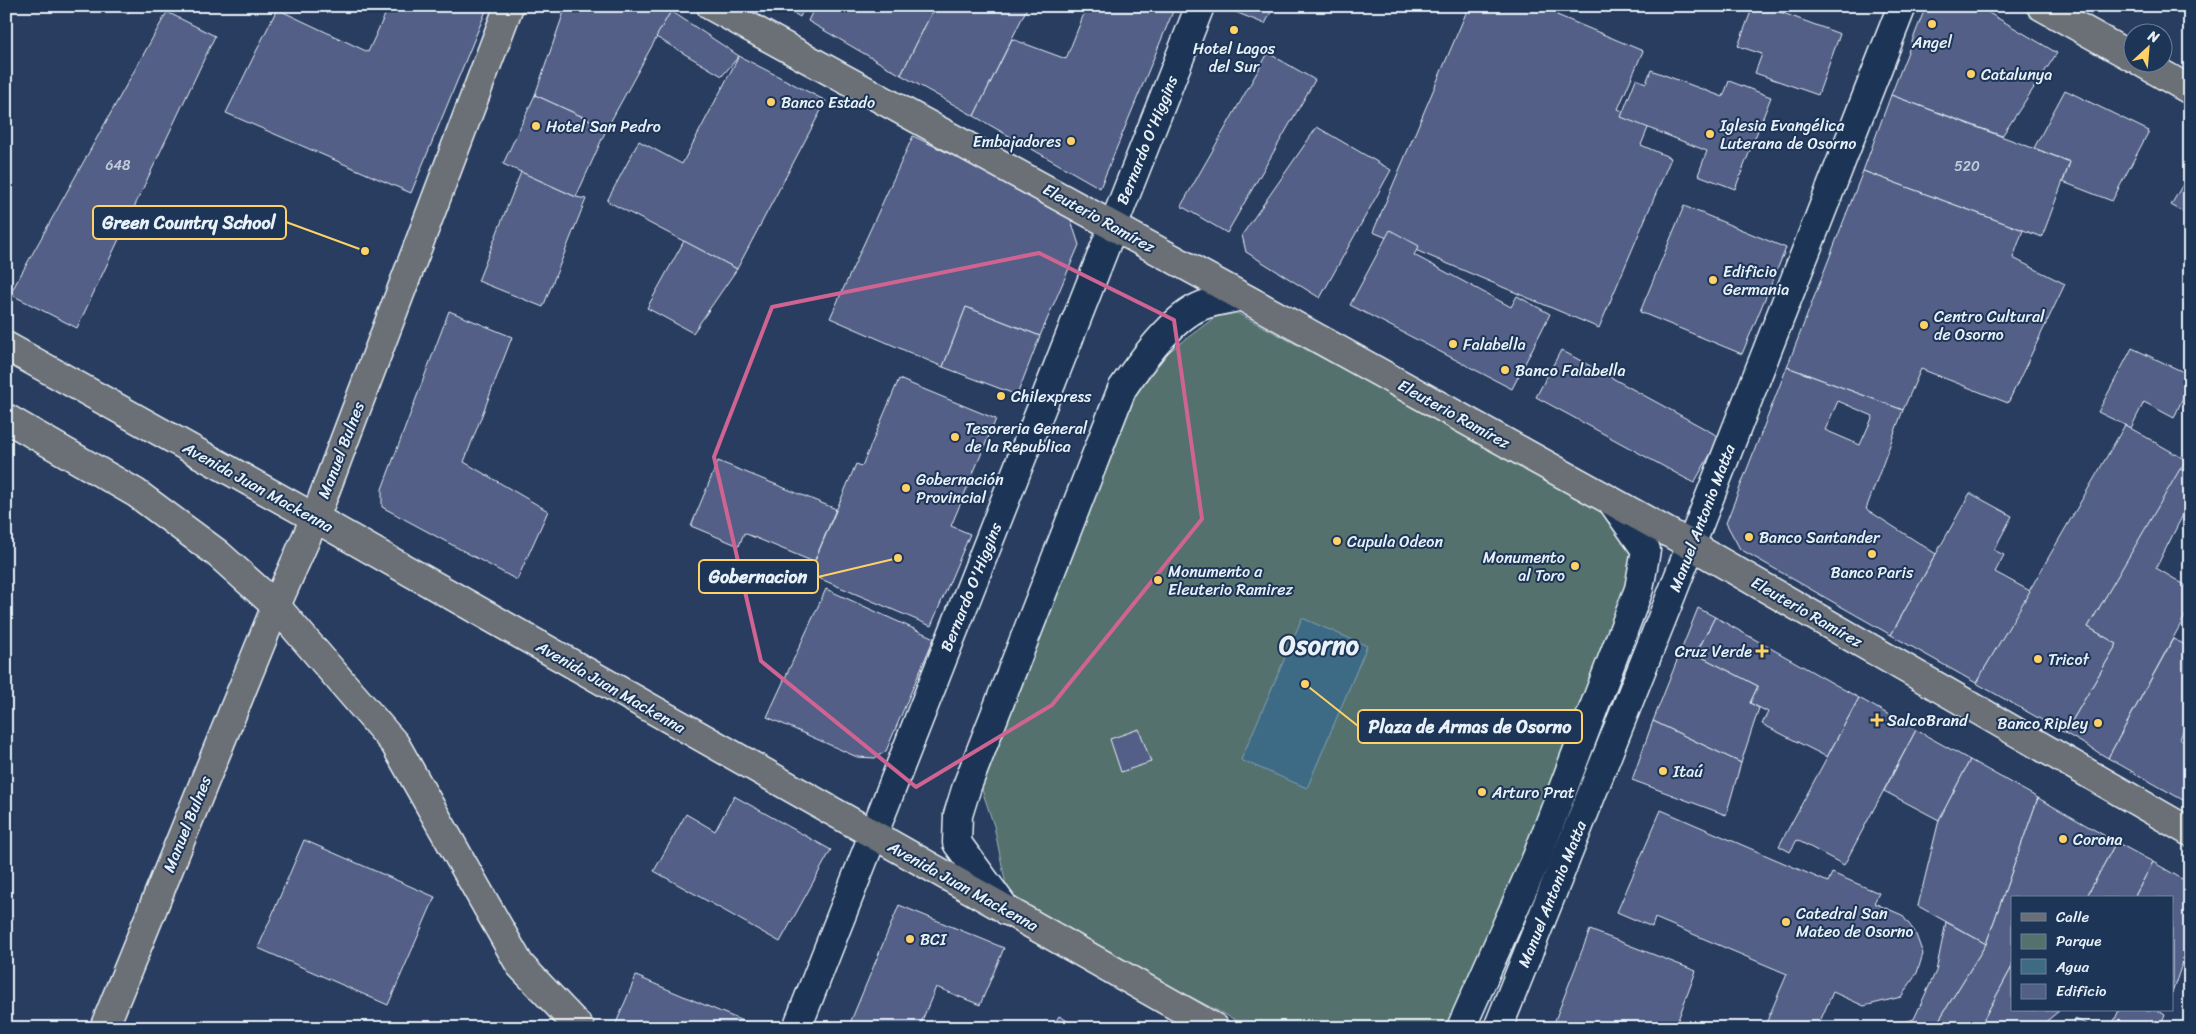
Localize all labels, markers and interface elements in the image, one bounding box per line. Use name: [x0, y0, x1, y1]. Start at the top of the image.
marker: Angel: [1926, 18, 1938, 30]
north arrow: [2124, 22, 2174, 72]
text: N: [2143, 23, 2164, 50]
marker: Hotel Lagos del Sur: [1228, 24, 1240, 36]
place label: Angel: [1911, 28, 1952, 57]
place label: Hotel Lagos del Sur: [1193, 34, 1276, 81]
place label: Catalunya: [1981, 60, 2052, 89]
marker: Catalunya: [1965, 68, 1977, 80]
street label: Bernardo O'Higgins: [1108, 70, 1186, 209]
place label: Banco Estado: [781, 88, 875, 117]
marker: Banco Estado: [765, 96, 777, 108]
place label: Iglesia Evangélica Luterana de Osorno: [1719, 111, 1856, 158]
place label: Hotel San Pedro: [546, 112, 661, 141]
marker: Hotel San Pedro: [530, 120, 542, 132]
place label: Embajadores: [973, 127, 1061, 156]
marker: Iglesia Evangélica Luterana de Osorno: [1704, 128, 1716, 140]
marker: Embajadores: [1065, 135, 1077, 147]
house number: 648: [105, 153, 131, 178]
house number: 520: [1954, 154, 1980, 179]
street label: Eleuterio Ramírez: [1037, 175, 1161, 261]
callout: Green Country School: [93, 206, 286, 239]
text: Green Country School: [101, 207, 277, 239]
place label: Edificio Germania: [1723, 257, 1789, 304]
marker: Edificio Germania: [1707, 274, 1719, 286]
place label: Centro Cultural de Osorno: [1934, 302, 2045, 349]
marker: Centro Cultural de Osorno: [1918, 319, 1930, 331]
place label: Falabella: [1463, 330, 1526, 359]
marker: Falabella: [1447, 338, 1459, 350]
place label: Banco Falabella: [1515, 356, 1626, 385]
marker: Banco Falabella: [1499, 364, 1511, 376]
street label: Eleuterio Ramírez: [1392, 371, 1516, 457]
place label: Chilexpress: [1011, 382, 1092, 411]
marker: Chilexpress: [995, 390, 1007, 402]
street label: Manuel Bulnes: [309, 397, 373, 503]
place label: Tesoreria General de la Republica: [965, 414, 1088, 461]
marker: Tesoreria General de la Republica: [949, 431, 961, 443]
street label: Avenida Juan Mackenna: [176, 433, 340, 541]
street label: Manuel Antonio Matta: [1660, 439, 1744, 596]
place label: Gobernación Provincial: [916, 465, 1004, 512]
marker: Gobernación Provincial: [900, 482, 912, 494]
street label: Bernardo O'Higgins: [932, 517, 1010, 656]
place label: Banco Santander: [1759, 523, 1881, 552]
place label: Cupula Odeon: [1347, 527, 1443, 556]
marker: Banco Santander: [1743, 531, 1755, 543]
marker: Cupula Odeon: [1331, 535, 1343, 547]
place label: Monumento al Toro: [1483, 543, 1565, 590]
marker: Banco Paris: [1866, 548, 1878, 560]
place label: Monumento a Eleuterio Ramirez: [1168, 557, 1293, 604]
place label: Banco Paris: [1831, 558, 1914, 587]
callout: Gobernacion: [699, 560, 818, 593]
marker: Monumento al Toro: [1569, 560, 1581, 572]
text: Gobernacion: [708, 561, 808, 593]
street label: Eleuterio Ramírez: [1746, 568, 1869, 656]
marker: Monumento a Eleuterio Ramirez: [1152, 574, 1164, 586]
district label: Osorno: [1279, 622, 1360, 668]
street label: Avenida Juan Mackenna: [530, 632, 692, 742]
place label: Cruz Verde: [1675, 637, 1752, 666]
marker: Cruz Verde: [1756, 645, 1768, 657]
place label: Tricot: [2048, 645, 2090, 674]
marker: Tricot: [2032, 653, 2044, 665]
place label: SalcoBrand: [1887, 706, 1969, 735]
place label: Banco Ripley: [1997, 709, 2089, 738]
callout: Plaza de Armas de Osorno: [1358, 710, 1582, 743]
text: Plaza de Armas de Osorno: [1369, 711, 1572, 743]
marker: SalcoBrand: [1871, 714, 1883, 726]
marker: Banco Ripley: [2092, 717, 2104, 729]
place label: Itaú: [1672, 757, 1703, 786]
marker: Itaú: [1657, 765, 1669, 777]
street label: Manuel Bulnes: [154, 771, 220, 877]
place label: Arturo Prat: [1491, 778, 1575, 807]
marker: Arturo Prat: [1476, 786, 1488, 798]
street label: Manuel Antonio Matta: [1509, 815, 1595, 972]
place label: Corona: [2073, 825, 2122, 854]
street label: Avenida Juan Mackenna: [881, 832, 1045, 940]
marker: Corona: [2057, 833, 2069, 845]
legend: [2011, 896, 2174, 1012]
place label: Catedral San Mateo de Osorno: [1796, 899, 1913, 946]
text: Calle: [2056, 904, 2089, 930]
marker: Catedral San Mateo de Osorno: [1780, 916, 1792, 928]
place label: BCI: [920, 925, 948, 954]
text: Parque: [2056, 928, 2101, 954]
marker: BCI: [904, 933, 916, 945]
text: Agua: [2055, 954, 2089, 980]
text: Edificio: [2056, 978, 2107, 1004]

